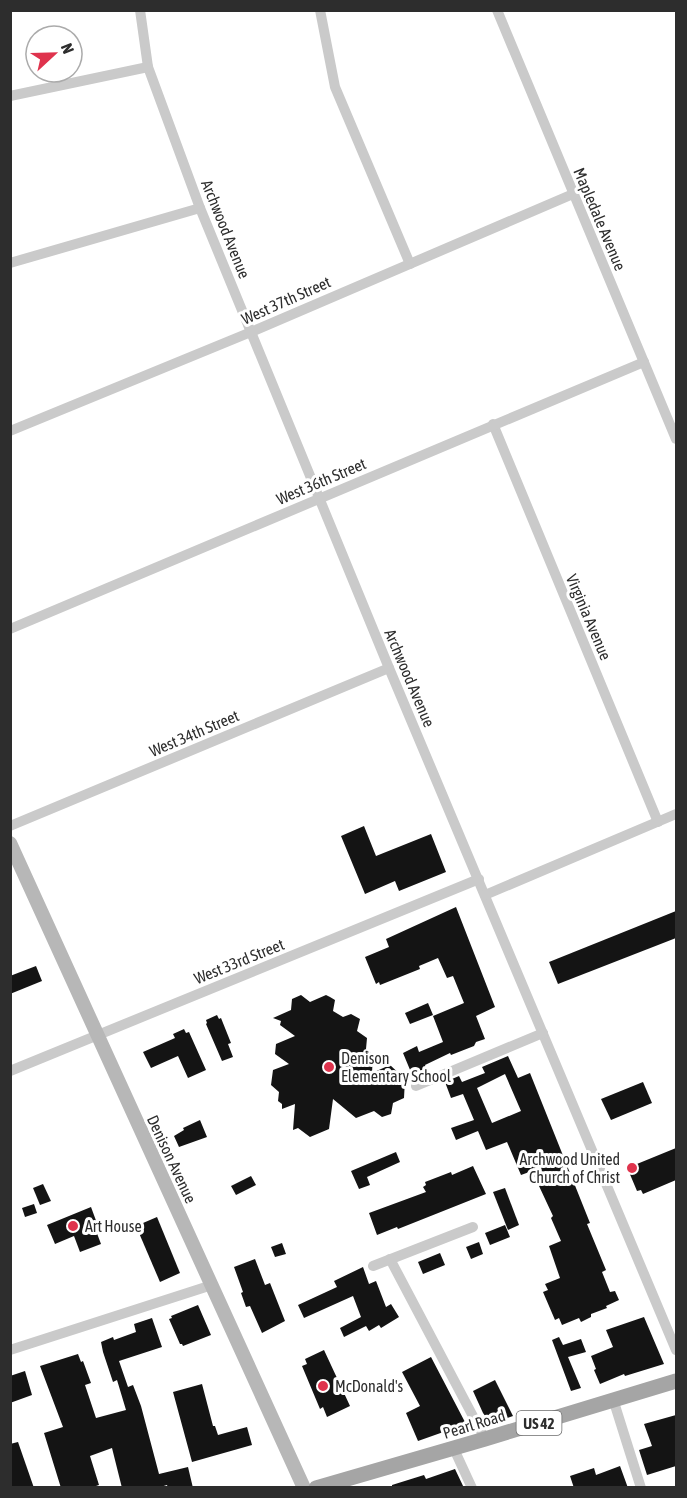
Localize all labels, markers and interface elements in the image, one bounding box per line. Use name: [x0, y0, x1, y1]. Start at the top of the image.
north arrow: [24, 24, 84, 84]
text: N: [58, 41, 78, 56]
street label: Mapledale Avenue: [569, 165, 630, 273]
street label: Archwood Avenue: [198, 177, 254, 281]
street label: West 37th Street: [239, 272, 334, 328]
street label: West 36th Street: [274, 454, 369, 508]
street label: Virginia Avenue: [562, 571, 615, 663]
street label: Archwood Avenue: [381, 626, 439, 730]
street label: West 34th Street: [147, 706, 242, 760]
street label: West 33rd Street: [191, 935, 287, 987]
place label: Denison Elementary School: [341, 1049, 452, 1086]
marker: Denison Elementary School: [322, 1060, 336, 1074]
street label: Denison Avenue: [144, 1112, 200, 1206]
place label: Archwood United Church of Christ: [519, 1150, 620, 1186]
marker: Archwood United Church of Christ: [625, 1161, 639, 1175]
place label: Art House: [85, 1217, 142, 1235]
marker: Art House: [66, 1219, 80, 1233]
place label: McDonald's: [335, 1377, 404, 1395]
marker: McDonald's: [316, 1379, 330, 1393]
street label: Pearl Road: [441, 1406, 507, 1442]
road number: US 42: [516, 1411, 562, 1435]

